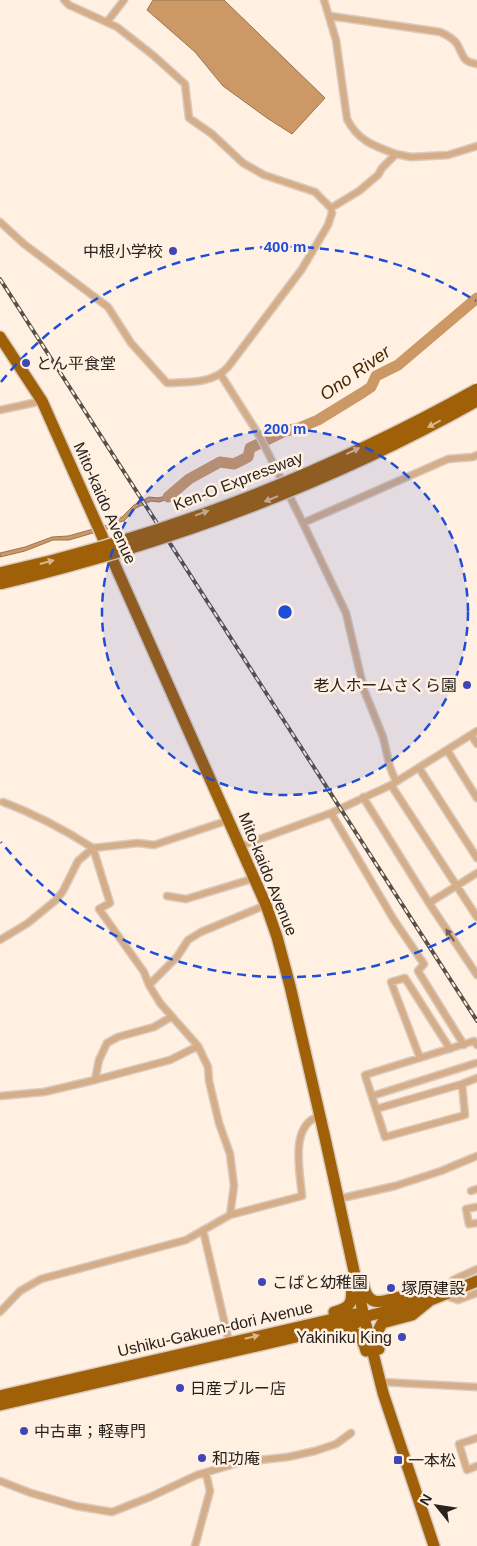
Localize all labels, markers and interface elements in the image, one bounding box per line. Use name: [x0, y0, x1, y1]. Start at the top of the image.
text: 400 m: [264, 238, 306, 255]
place label: 中根小学校: [83, 243, 163, 260]
marker: 中根小学校: [167, 245, 179, 257]
water label: Ono River: [316, 341, 395, 404]
place label: とん平食堂: [36, 355, 116, 372]
marker: とん平食堂: [20, 357, 32, 369]
text: 200 m: [264, 420, 306, 437]
one-way arrow: [427, 420, 441, 428]
street label: Mito-kaido Avenue: [71, 440, 140, 567]
one-way arrow: [346, 447, 360, 455]
street label: Ken-O Expressway: [171, 449, 305, 513]
one-way arrow: [263, 495, 278, 503]
one-way arrow: [195, 509, 210, 516]
one-way arrow: [40, 557, 55, 565]
centre of rings: [276, 603, 294, 621]
place label: 老人ホームさくら園: [313, 677, 457, 694]
marker: 老人ホームさくら園: [461, 679, 473, 691]
street label: Mito-kaido Avenue: [236, 810, 301, 938]
one-way arrow: [445, 928, 455, 942]
place label: こばと幼稚園: [272, 1274, 368, 1291]
marker: こばと幼稚園: [256, 1276, 268, 1288]
place label: 塚原建設: [401, 1280, 465, 1297]
marker: 塚原建設: [385, 1282, 397, 1294]
street label: Ushiku-Gakuen-dori Avenue: [116, 1298, 314, 1360]
place label: Yakiniku King: [296, 1329, 392, 1346]
marker: Yakiniku King: [396, 1331, 408, 1343]
one-way arrow: [245, 1333, 260, 1341]
place label: 日産ブルー店: [190, 1380, 286, 1397]
marker: 日産ブルー店: [174, 1382, 186, 1394]
place label: 中古車；軽専門: [34, 1423, 146, 1440]
marker: 中古車；軽専門: [18, 1425, 30, 1437]
place label: 和功庵: [212, 1450, 260, 1467]
marker: 和功庵: [196, 1452, 208, 1464]
place label: 一本松: [408, 1452, 456, 1469]
marker: 一本松: [392, 1454, 404, 1466]
north arrow: [412, 1481, 462, 1531]
text: N: [416, 1491, 435, 1508]

